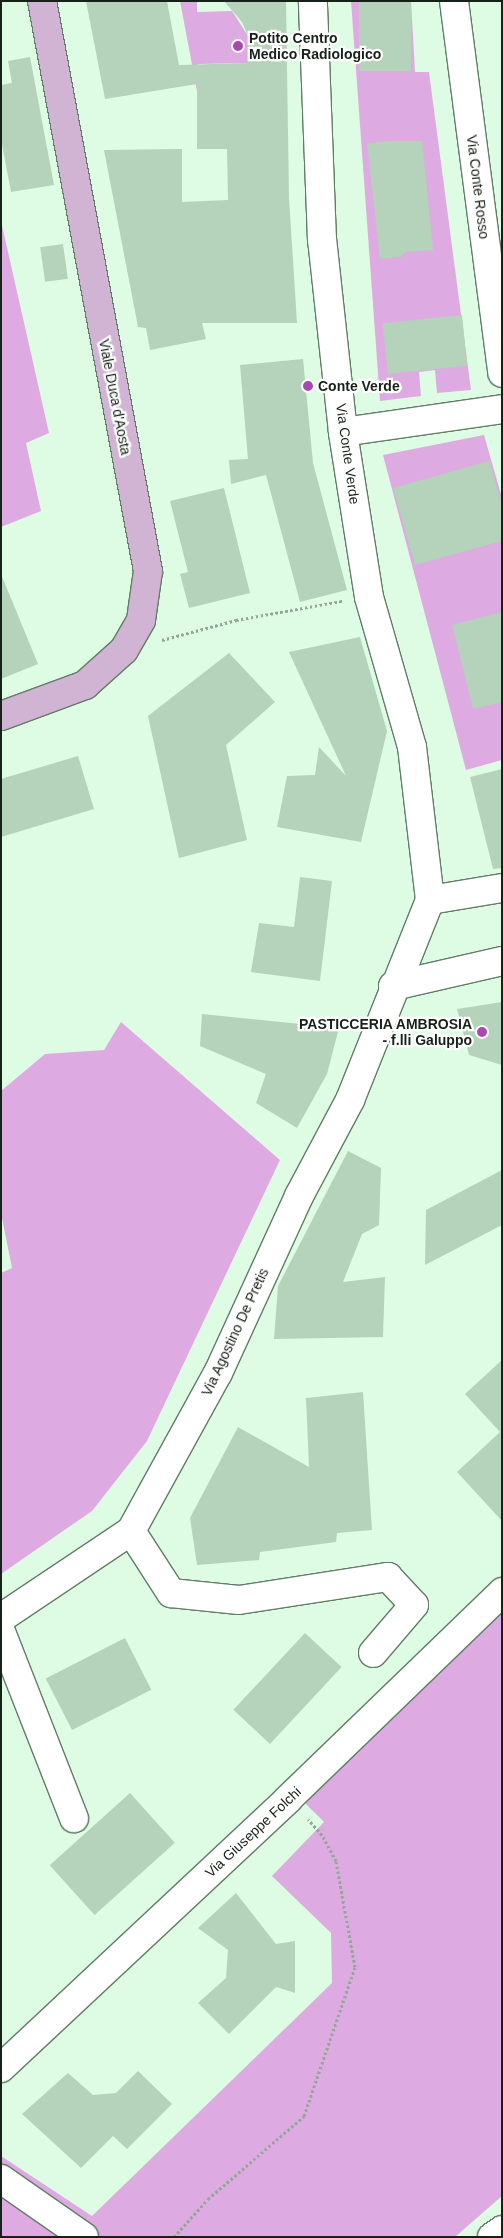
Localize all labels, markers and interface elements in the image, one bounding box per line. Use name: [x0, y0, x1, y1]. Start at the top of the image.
place label: Potito Centro Medico Radiologico: [249, 30, 381, 62]
marker: Potito Centro Medico Radiologico: [231, 39, 245, 53]
street label: Via Conte Rosso: [463, 134, 493, 240]
street label: Viale Duca d'Aosta: [96, 338, 134, 456]
place label: Conte Verde: [318, 378, 400, 394]
marker: Conte Verde: [302, 380, 314, 392]
street label: Via Conte Verde: [333, 402, 363, 506]
place label: PASTICCERIA AMBROSIA - f.lli Galuppo: [298, 1016, 472, 1048]
marker: PASTICCERIA AMBROSIA - f.lli Galuppo: [476, 1026, 488, 1038]
street label: Via Agostino De Pretis: [198, 1265, 272, 1399]
street label: Via Giuseppe Folchi: [202, 1783, 304, 1881]

